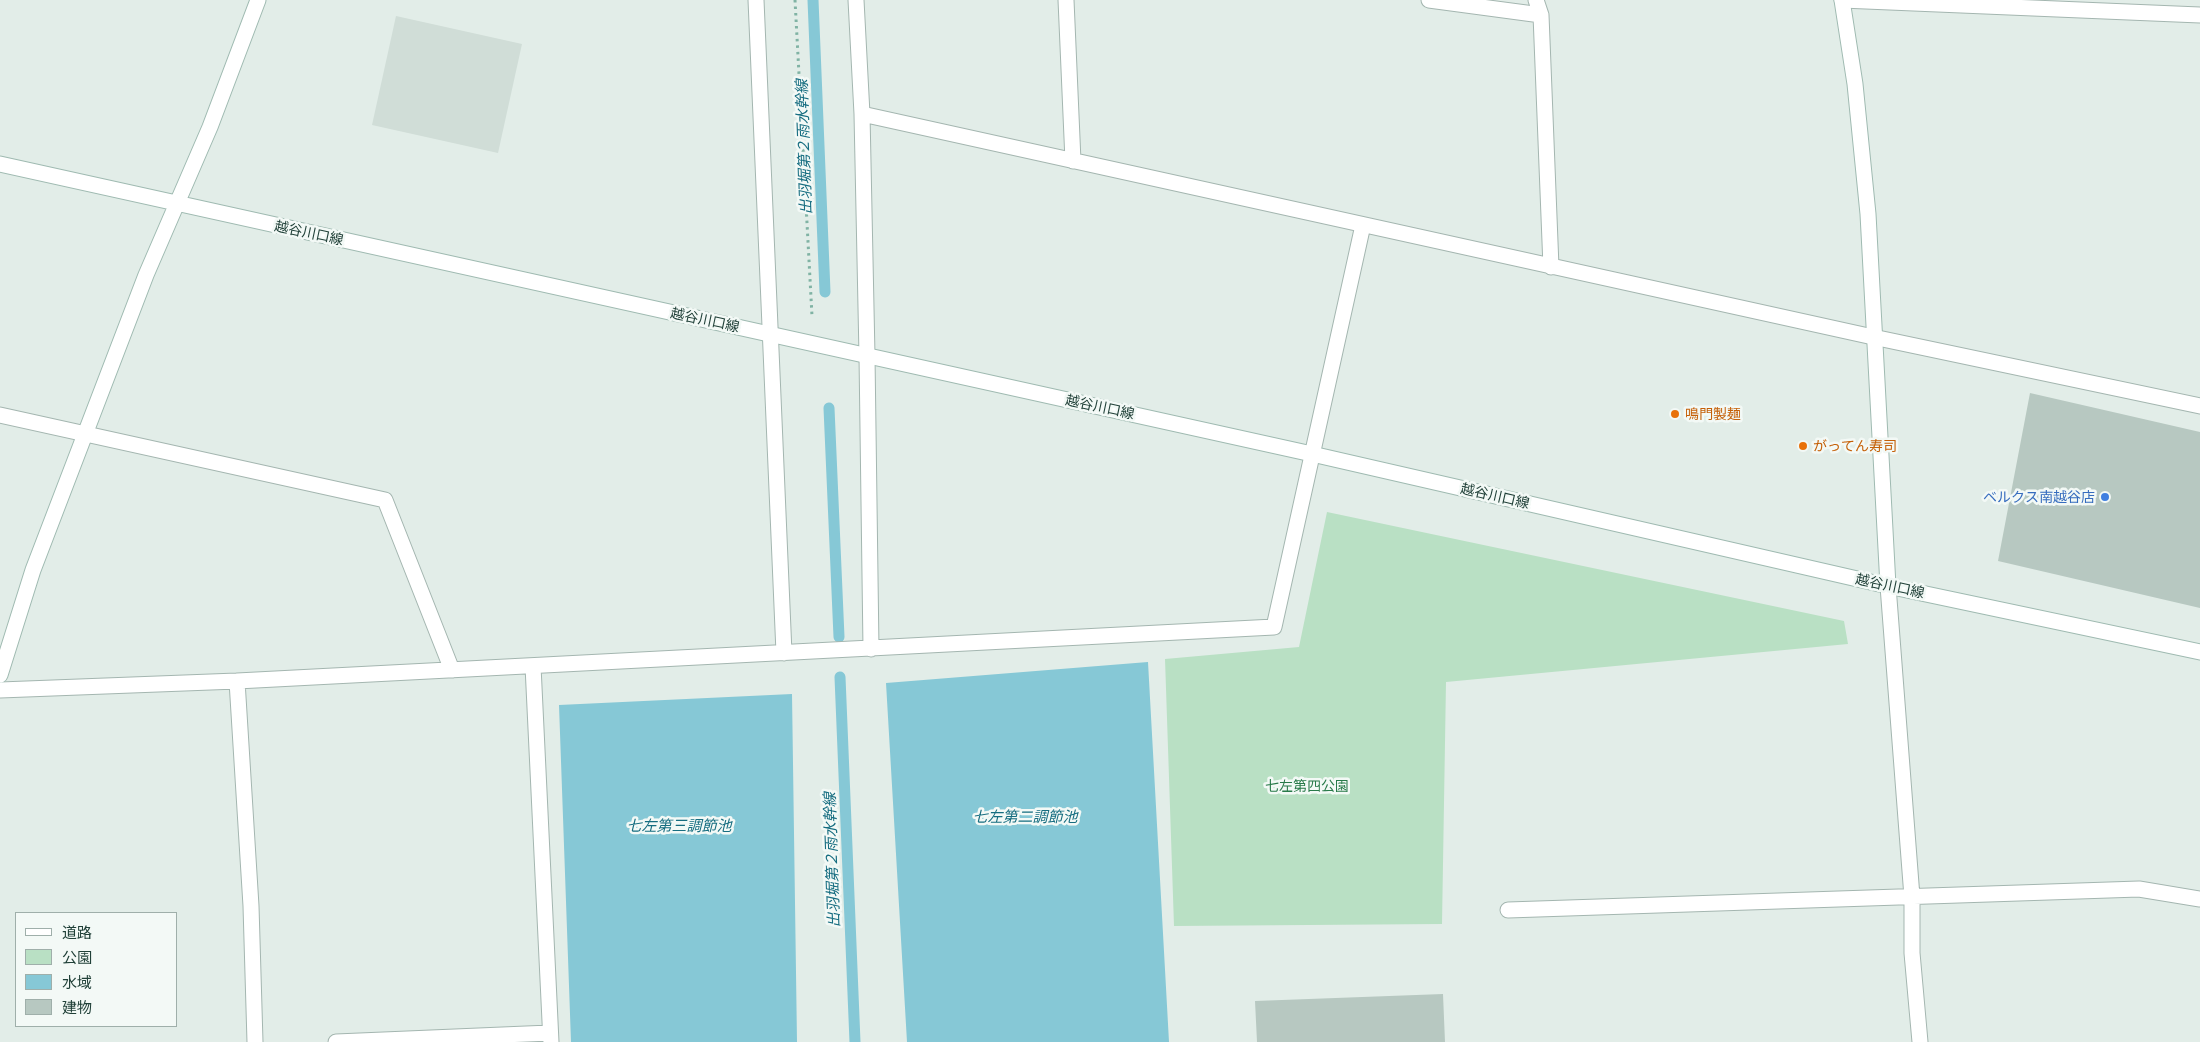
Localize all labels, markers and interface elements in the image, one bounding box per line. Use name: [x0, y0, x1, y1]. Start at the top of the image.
water label: 出羽堀第２雨水幹線: [793, 79, 815, 215]
street label: 越谷川口線: [273, 218, 345, 248]
street label: 越谷川口線: [669, 305, 741, 335]
street label: 越谷川口線: [1064, 392, 1136, 422]
place label: 鳴門製麺: [1685, 406, 1741, 422]
marker: 鳴門製麺: [1669, 408, 1681, 420]
place label: がってん寿司: [1813, 438, 1897, 454]
marker: がってん寿司: [1797, 440, 1809, 452]
street label: 越谷川口線: [1459, 480, 1531, 512]
place label: ベルクス南越谷店: [1983, 489, 2095, 505]
marker: ベルクス南越谷店: [2099, 491, 2111, 503]
street label: 越谷川口線: [1854, 571, 1926, 601]
park label: 七左第四公園: [1265, 778, 1349, 794]
water label: 出羽堀第２雨水幹線: [821, 792, 843, 928]
water label: 七左第二調節池: [973, 808, 1077, 826]
water label: 七左第三調節池: [627, 817, 731, 835]
legend: [15, 912, 178, 1027]
text: 道路: [62, 923, 92, 941]
text: 公園: [62, 948, 92, 966]
text: 水域: [62, 973, 92, 991]
text: 建物: [62, 998, 92, 1016]

